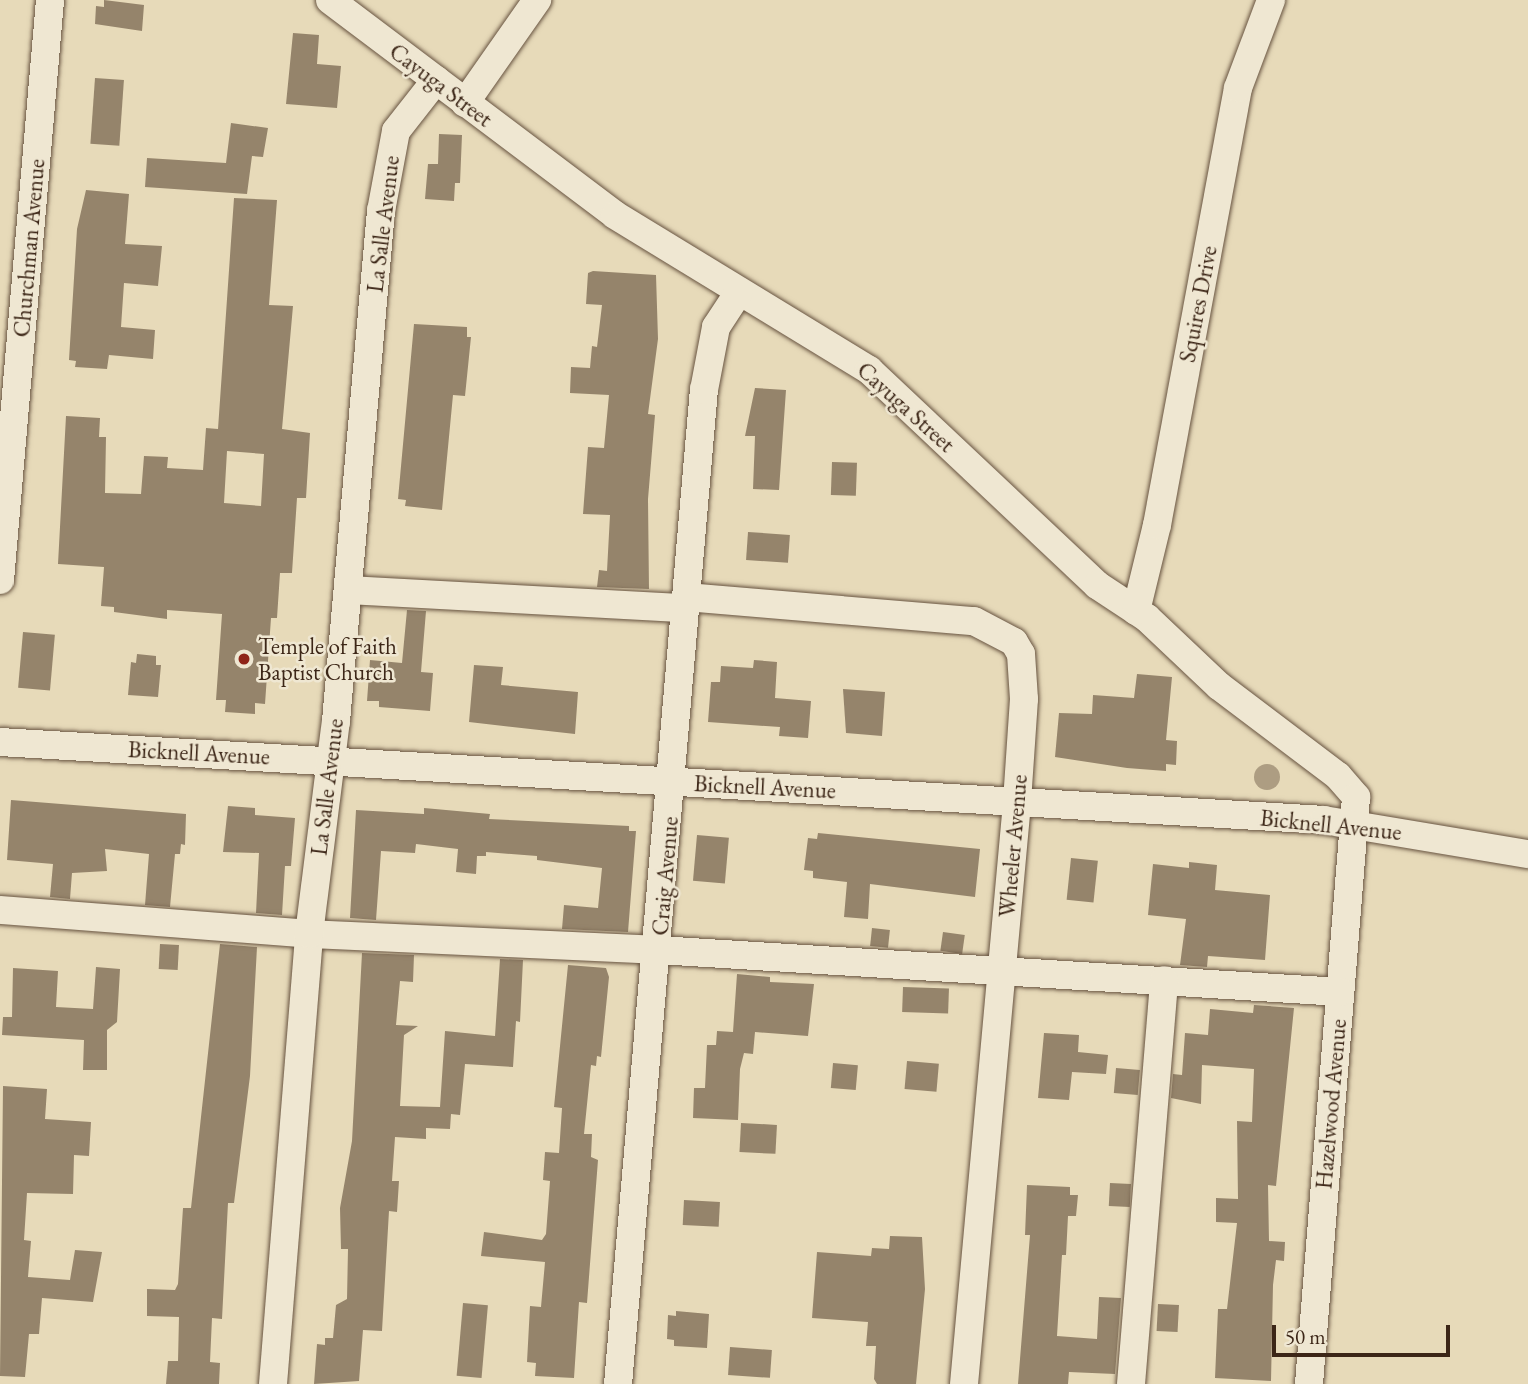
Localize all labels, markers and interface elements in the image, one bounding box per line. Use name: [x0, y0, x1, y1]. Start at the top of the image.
street label: Cayuga Street: [384, 37, 498, 133]
street label: La Salle Avenue: [361, 154, 405, 294]
street label: Churchman Avenue: [7, 158, 51, 338]
street label: Squires Drive: [1173, 243, 1223, 365]
street label: Cayuga Street: [852, 356, 960, 458]
place label: Temple of Faith Baptist Church: [258, 632, 397, 686]
marker: Temple of Faith Baptist Church: [236, 651, 252, 667]
street label: La Salle Avenue: [305, 717, 349, 857]
street label: Bicknell Avenue: [127, 736, 271, 770]
street label: Bicknell Avenue: [693, 770, 837, 804]
street label: Wheeler Avenue: [993, 773, 1033, 919]
street label: Bicknell Avenue: [1259, 804, 1403, 846]
street label: Craig Avenue: [646, 815, 684, 937]
street label: Hazelwood Avenue: [1310, 1018, 1352, 1190]
scale bar: [1276, 1310, 1454, 1354]
text: 50 m: [1285, 1323, 1326, 1350]

